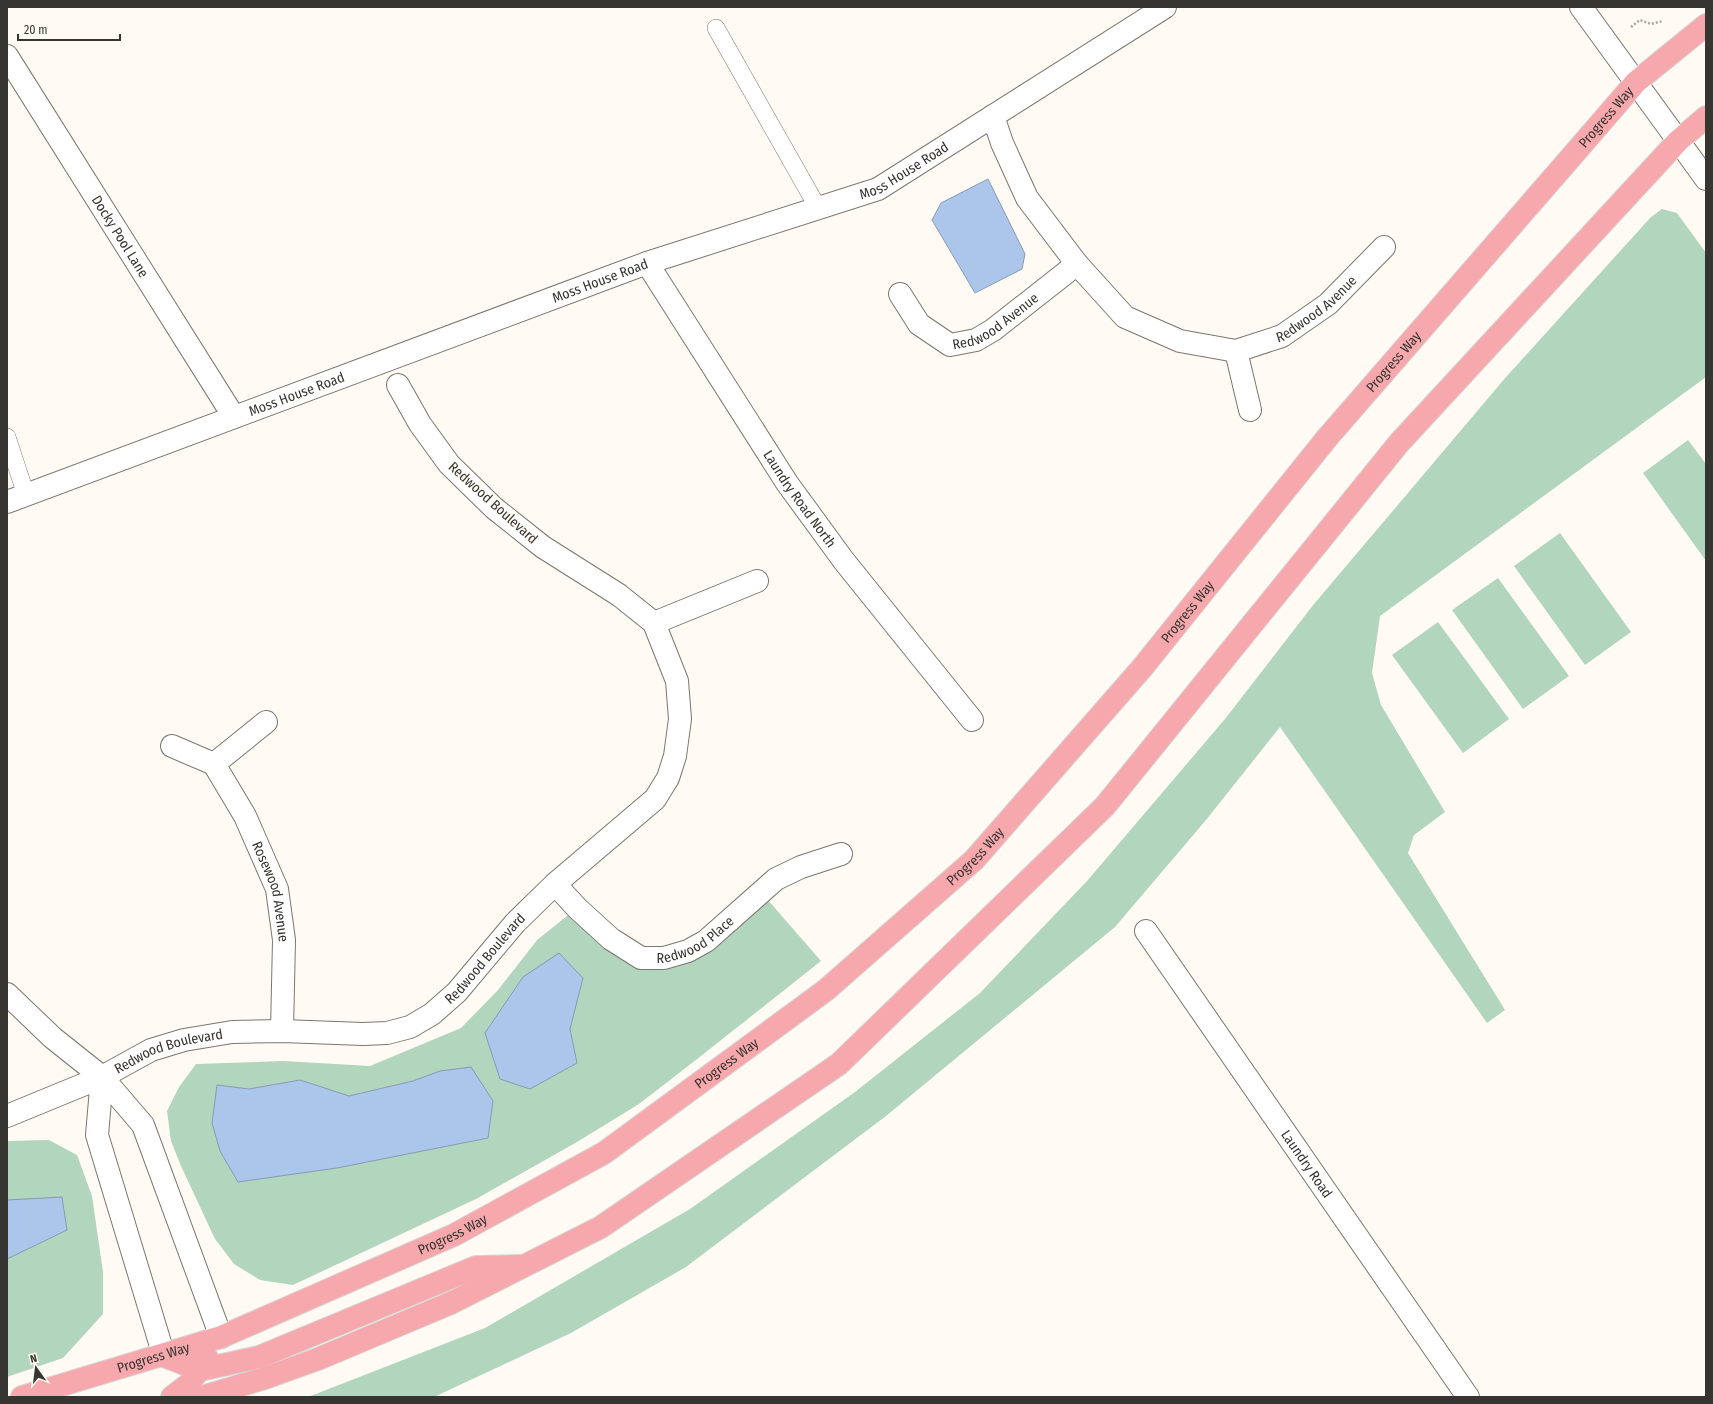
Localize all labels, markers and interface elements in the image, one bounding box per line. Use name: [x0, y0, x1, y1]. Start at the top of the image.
scale bar: [18, 16, 120, 42]
text: 20 m: [24, 23, 48, 37]
street label: Progress Way: [1575, 82, 1637, 151]
street label: Moss House Road: [857, 138, 952, 203]
street label: Docky Pool Lane: [88, 192, 153, 281]
street label: Moss House Road: [550, 255, 650, 306]
street label: Redwood Avenue: [1274, 272, 1360, 346]
street label: Redwood Avenue: [951, 289, 1042, 353]
street label: Progress Way: [1362, 327, 1425, 396]
street label: Moss House Road: [246, 368, 347, 420]
street label: Laundry Road North: [760, 447, 840, 551]
street label: Redwood Boulevard: [445, 458, 541, 548]
street label: Progress Way: [1157, 576, 1218, 646]
street label: Progress Way: [943, 823, 1008, 889]
street label: Rosewood Avenue: [249, 839, 293, 943]
street label: Redwood Boulevard: [441, 910, 529, 1007]
street label: Redwood Place: [656, 912, 737, 967]
street label: Redwood Boulevard: [111, 1025, 224, 1077]
street label: Progress Way: [691, 1034, 762, 1092]
street label: Laundry Road: [1278, 1127, 1336, 1201]
street label: Progress Way: [415, 1210, 491, 1258]
street label: Progress Way: [115, 1338, 192, 1376]
north arrow: [16, 1348, 56, 1388]
text: N: [29, 1352, 38, 1366]

